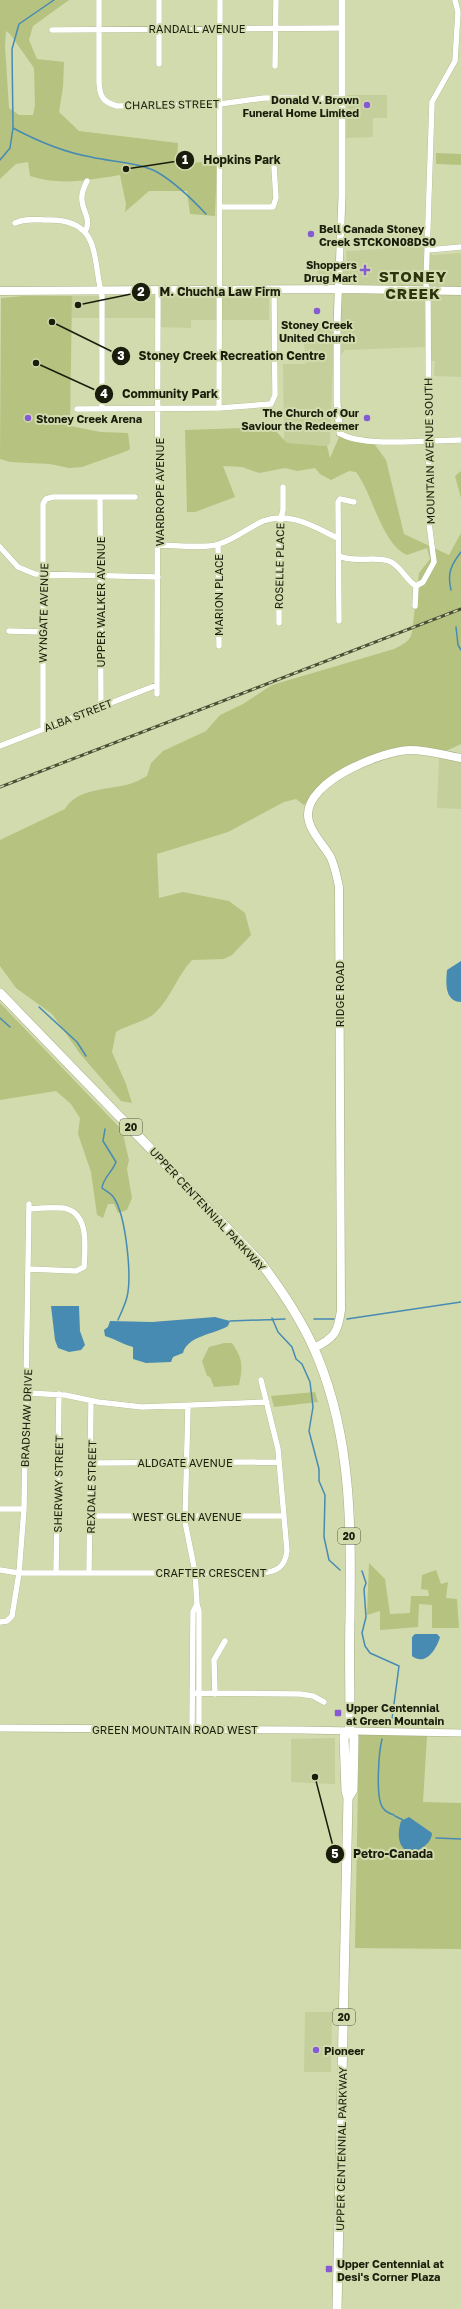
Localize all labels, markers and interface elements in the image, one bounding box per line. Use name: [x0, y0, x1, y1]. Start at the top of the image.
street label: RANDALL AVENUE: [149, 22, 246, 35]
place label: Donald V. Brown Funeral Home Limited: [242, 93, 359, 119]
street label: CHARLES STREET: [124, 97, 220, 111]
marker: Donald V. Brown Funeral Home Limited: [362, 100, 372, 110]
callout: Hopkins Park: [175, 148, 288, 172]
text: 1: [182, 152, 188, 167]
text: Hopkins Park: [203, 152, 281, 167]
place label: Bell Canada Stoney Creek STCKON08DS0: [319, 222, 436, 248]
marker: Bell Canada Stoney Creek STCKON08DS0: [306, 229, 316, 239]
place label: Shoppers Drug Mart: [304, 258, 358, 284]
marker: Shoppers Drug Mart: [360, 265, 370, 275]
district label: STONEY CREEK: [379, 267, 447, 302]
callout: M. Chuchla Law Firm: [131, 280, 288, 304]
text: 2: [137, 284, 145, 299]
text: M. Chuchla Law Firm: [160, 284, 280, 299]
marker: Stoney Creek United Church: [312, 306, 322, 316]
place label: Stoney Creek United Church: [279, 318, 355, 344]
callout: Stoney Creek Recreation Centre: [111, 344, 334, 368]
text: 3: [117, 348, 125, 363]
text: Stoney Creek Recreation Centre: [139, 348, 325, 363]
street label: MOUNTAIN AVENUE SOUTH: [421, 378, 437, 524]
callout: Community Park: [94, 382, 226, 406]
text: 4: [100, 386, 108, 401]
text: Community Park: [122, 386, 218, 401]
place label: The Church of Our Saviour the Redeemer: [241, 406, 360, 432]
place label: Stoney Creek Arena: [36, 412, 142, 425]
marker: Stoney Creek Arena: [23, 413, 33, 423]
marker: The Church of Our Saviour the Redeemer: [362, 413, 372, 423]
street label: WARDROPE AVENUE: [153, 438, 166, 546]
street label: ROSELLE PLACE: [272, 522, 286, 609]
street label: UPPER WALKER AVENUE: [94, 536, 107, 668]
street label: MARION PLACE: [212, 554, 225, 636]
street label: WYNGATE AVENUE: [36, 563, 50, 663]
street label: ALBA STREET: [42, 696, 114, 734]
street label: RIDGE ROAD: [333, 961, 346, 1027]
road number: 20: [120, 1119, 142, 1135]
street label: UPPER CENTENNIAL PARKWAY: [147, 1145, 269, 1273]
street label: BRADSHAW DRIVE: [18, 1368, 34, 1467]
street label: SHERWAY STREET: [51, 1435, 65, 1533]
street label: REXDALE STREET: [84, 1440, 98, 1534]
street label: ALDGATE AVENUE: [137, 1456, 233, 1469]
street label: WEST GLEN AVENUE: [132, 1510, 242, 1523]
road number: 20: [338, 1528, 360, 1544]
street label: CRAFTER CRESCENT: [156, 1566, 267, 1579]
place label: Upper Centennial at Green Mountain: [346, 1701, 445, 1727]
marker: Upper Centennial at Green Mountain: [333, 1708, 343, 1718]
street label: GREEN MOUNTAIN ROAD WEST: [92, 1723, 258, 1736]
callout: Petro-Canada: [325, 1842, 441, 1866]
text: 5: [331, 1846, 339, 1861]
text: Petro-Canada: [353, 1846, 433, 1861]
road number: 20: [333, 2009, 355, 2025]
place label: Pioneer: [324, 2044, 366, 2057]
marker: Pioneer: [311, 2045, 321, 2055]
street label: UPPER CENTENNIAL PARKWAY: [333, 2067, 349, 2231]
place label: Upper Centennial at Desi's Corner Plaza: [337, 2257, 444, 2283]
marker: Upper Centennial at Desi's Corner Plaza: [324, 2264, 334, 2274]

